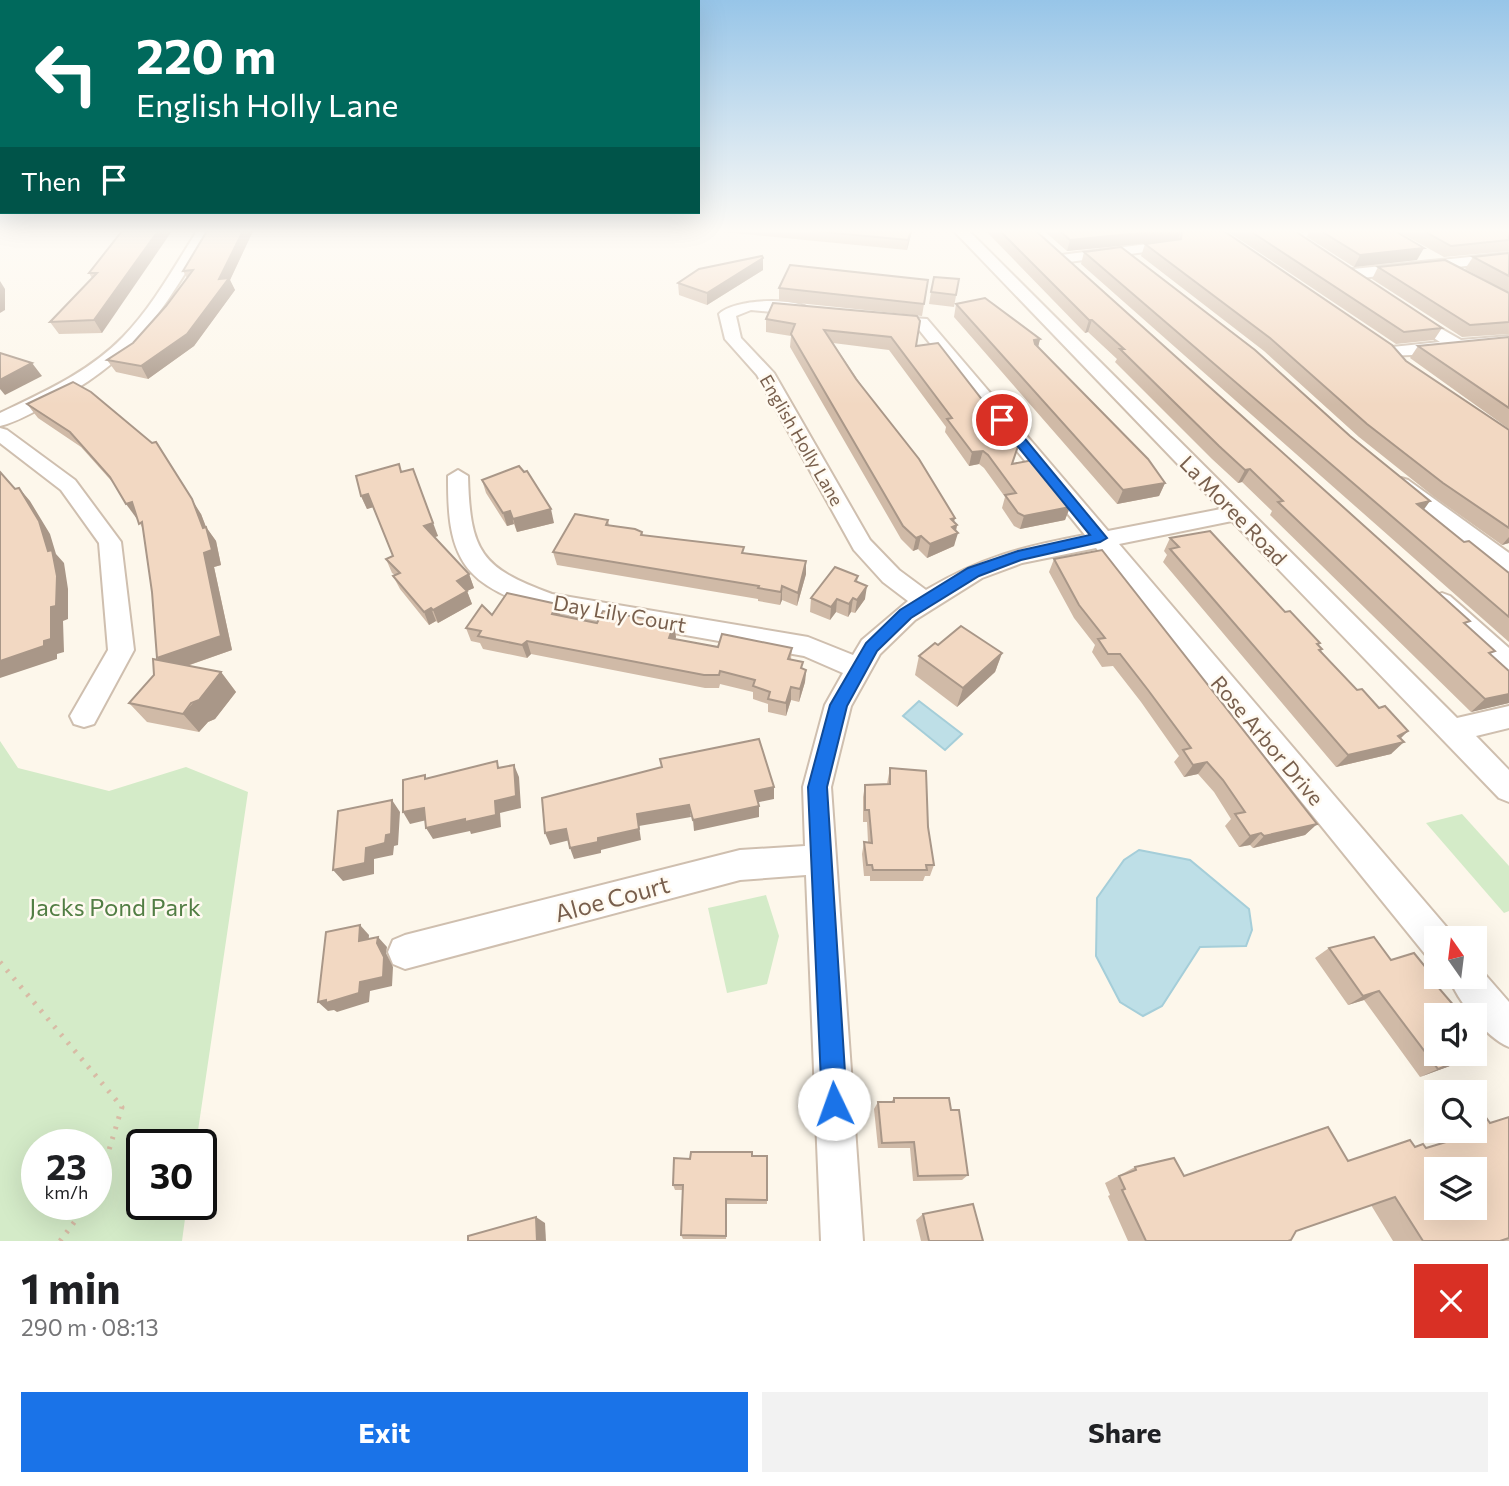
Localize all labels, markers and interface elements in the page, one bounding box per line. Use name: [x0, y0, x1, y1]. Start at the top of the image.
text: 220 m: [136, 24, 276, 84]
icon: left: [21, 28, 112, 119]
text: English Holly Lane: [136, 84, 398, 124]
icon: arrive: [95, 161, 133, 199]
text: Then: [21, 165, 81, 196]
street label: English Holly Lane: [756, 371, 848, 509]
pin: [972, 390, 1032, 450]
icon: arrive: [983, 401, 1021, 439]
street label: La Moree Road: [1175, 450, 1293, 570]
street label: Day Lily Court: [552, 589, 688, 637]
street label: Rose Arbor Drive: [1207, 670, 1329, 810]
street label: Aloe Court: [551, 869, 673, 927]
park label: Jacks Pond Park: [29, 892, 201, 921]
north arrow: [1424, 926, 1488, 989]
map controls: [1424, 926, 1487, 1220]
button: sound: [1424, 1003, 1487, 1066]
position arrow: [797, 1067, 871, 1141]
button: search: [1424, 1080, 1487, 1143]
speed limit sign: 30: [126, 1129, 217, 1220]
text: 23: [46, 1144, 87, 1187]
button: layers: [1424, 1157, 1487, 1220]
text: km/h: [45, 1181, 88, 1203]
text: 1 min: [21, 1261, 121, 1313]
button: close: [1414, 1264, 1488, 1338]
text: 290 m · 08:13: [21, 1313, 159, 1341]
button: Exit: [21, 1392, 748, 1472]
button: Share: [762, 1392, 1488, 1472]

